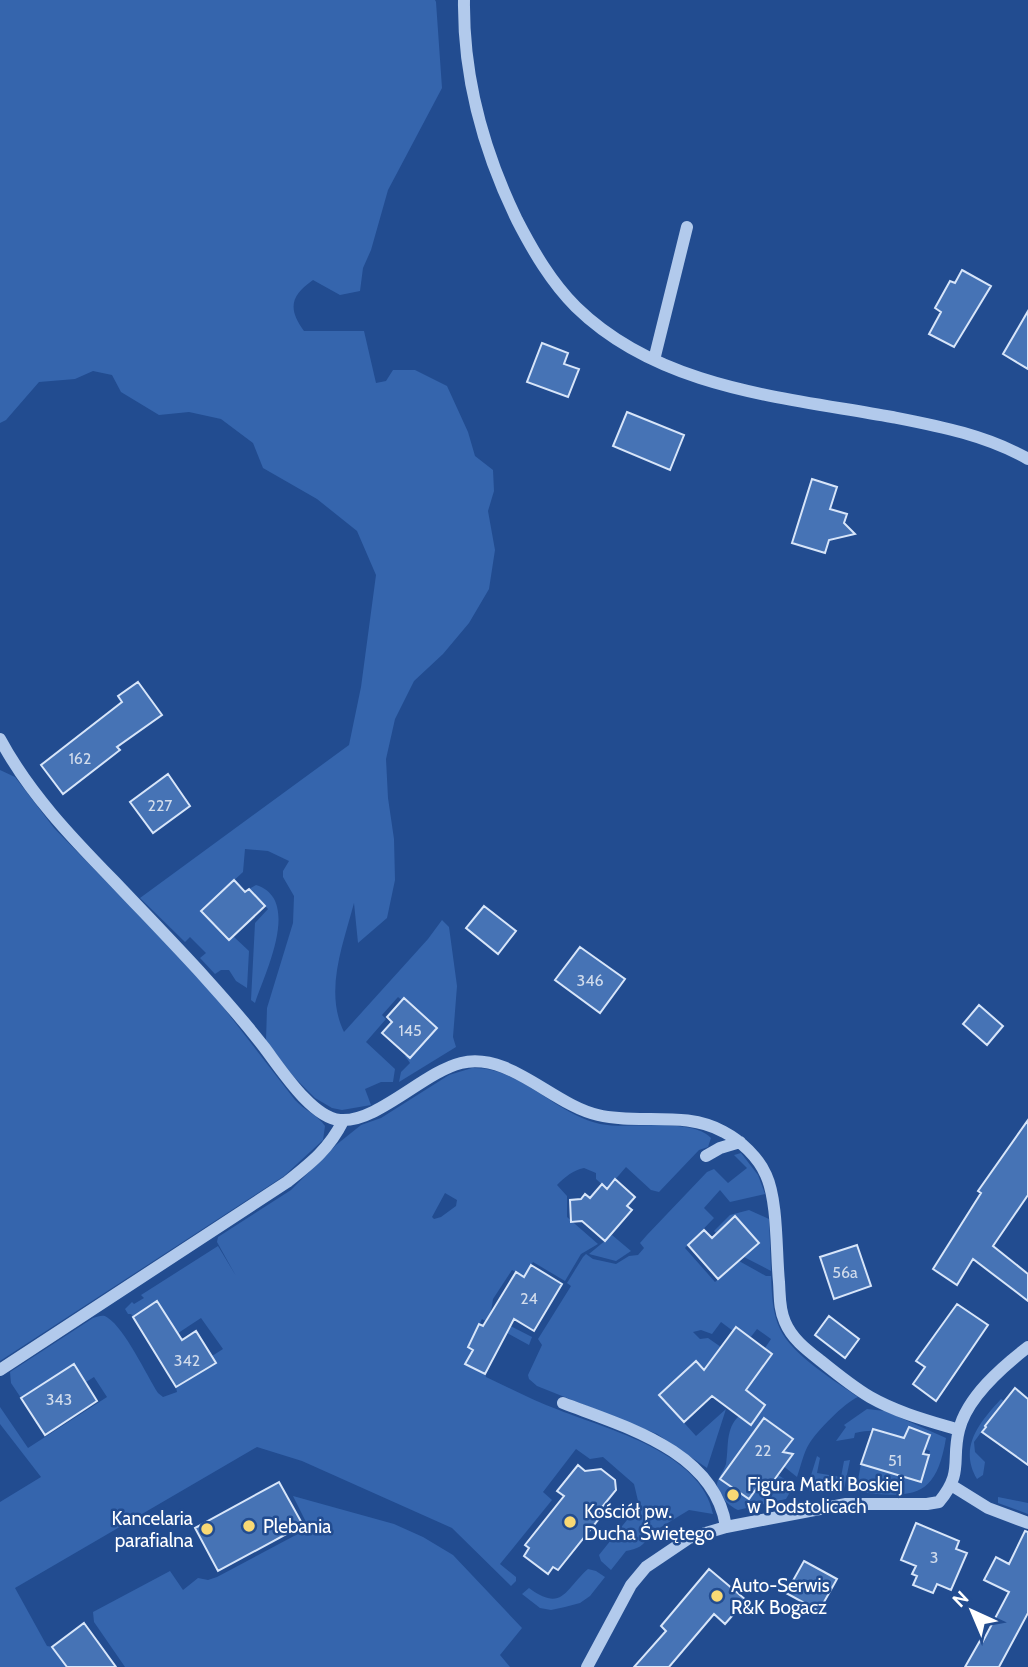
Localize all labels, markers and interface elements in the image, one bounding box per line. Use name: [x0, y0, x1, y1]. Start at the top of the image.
house number: 162: [69, 749, 91, 768]
house number: 227: [148, 796, 172, 815]
house number: 346: [577, 971, 604, 990]
house number: 145: [398, 1021, 422, 1040]
house number: 56a: [832, 1263, 858, 1282]
house number: 24: [520, 1289, 538, 1308]
house number: 342: [174, 1351, 200, 1370]
house number: 343: [46, 1390, 72, 1409]
house number: 22: [755, 1441, 771, 1460]
house number: 51: [888, 1451, 902, 1470]
place label: Figura Matki Boskiej w Podstolicach: [747, 1473, 903, 1518]
marker: Figura Matki Boskiej w Podstolicach: [725, 1487, 741, 1503]
place label: Kościół pw. Ducha Świętego: [584, 1500, 715, 1545]
place label: Kancelaria parafialna: [112, 1507, 193, 1552]
marker: Kościół pw. Ducha Świętego: [562, 1514, 578, 1530]
place label: Plebania: [263, 1515, 331, 1538]
marker: Plebania: [241, 1518, 257, 1534]
marker: Kancelaria parafialna: [199, 1521, 215, 1537]
house number: 3: [930, 1548, 938, 1567]
place label: Auto-Serwis R&K Bogacz: [731, 1574, 830, 1619]
north arrow: [937, 1576, 1007, 1646]
text: N: [948, 1586, 973, 1612]
marker: Auto-Serwis R&K Bogacz: [709, 1588, 725, 1604]

